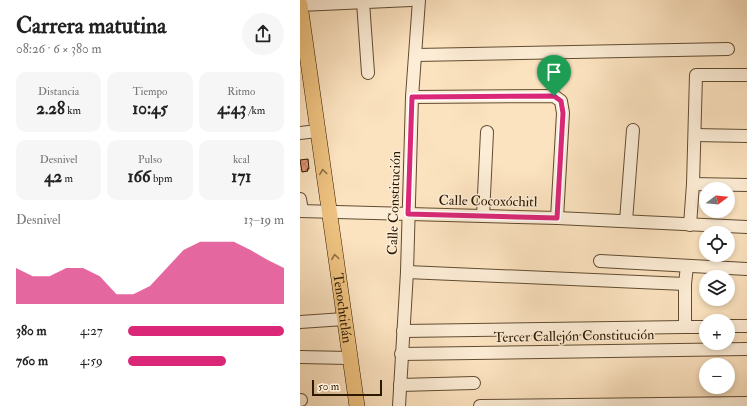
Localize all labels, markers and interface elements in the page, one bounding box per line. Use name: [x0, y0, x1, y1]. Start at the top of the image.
text: Carrera matutina: [16, 12, 166, 40]
button: share: [242, 13, 284, 55]
text: 08:26 · 6 × 380 m: [16, 41, 101, 57]
pin: [537, 55, 571, 96]
icon: arrive: [543, 61, 565, 83]
text: Distancia: [38, 85, 79, 98]
text: Tiempo: [133, 85, 167, 98]
text: Ritmo: [227, 85, 255, 98]
text: 2.28: [36, 98, 65, 119]
text: 10:45: [132, 98, 168, 119]
text: 4:43: [217, 98, 246, 119]
text: km: [65, 104, 81, 117]
text: /km: [246, 104, 265, 117]
street label: Calle Constitución: [384, 151, 404, 255]
text: Desnivel: [40, 153, 78, 166]
text: Pulso: [138, 153, 162, 166]
text: kcal: [233, 153, 250, 166]
text: 42: [44, 166, 62, 187]
text: 166: [128, 166, 151, 187]
text: 171: [231, 166, 251, 187]
one-way arrow: [319, 169, 328, 175]
text: m: [62, 172, 73, 185]
text: bpm: [151, 172, 172, 185]
north arrow: [699, 182, 735, 218]
map controls: [699, 182, 735, 394]
street label: Calle Cocoxóchitl: [439, 192, 538, 210]
text: Desnivel: [16, 212, 61, 228]
text: 13–19 m: [244, 212, 284, 228]
button: locate: [699, 226, 735, 262]
one-way arrow: [331, 254, 340, 260]
button: layers: [699, 270, 735, 306]
street label: Tenochtitlán: [330, 272, 356, 344]
button: +: [699, 314, 735, 350]
text: 380 m: [16, 323, 47, 339]
text: 4:27: [80, 323, 103, 339]
street label: Tercer Callejón Constitución: [494, 326, 654, 346]
text: 760 m: [16, 353, 48, 369]
text: 4:59: [80, 353, 103, 369]
button: −: [699, 358, 735, 394]
scale bar: [312, 378, 382, 397]
text: 50 m: [318, 380, 339, 393]

